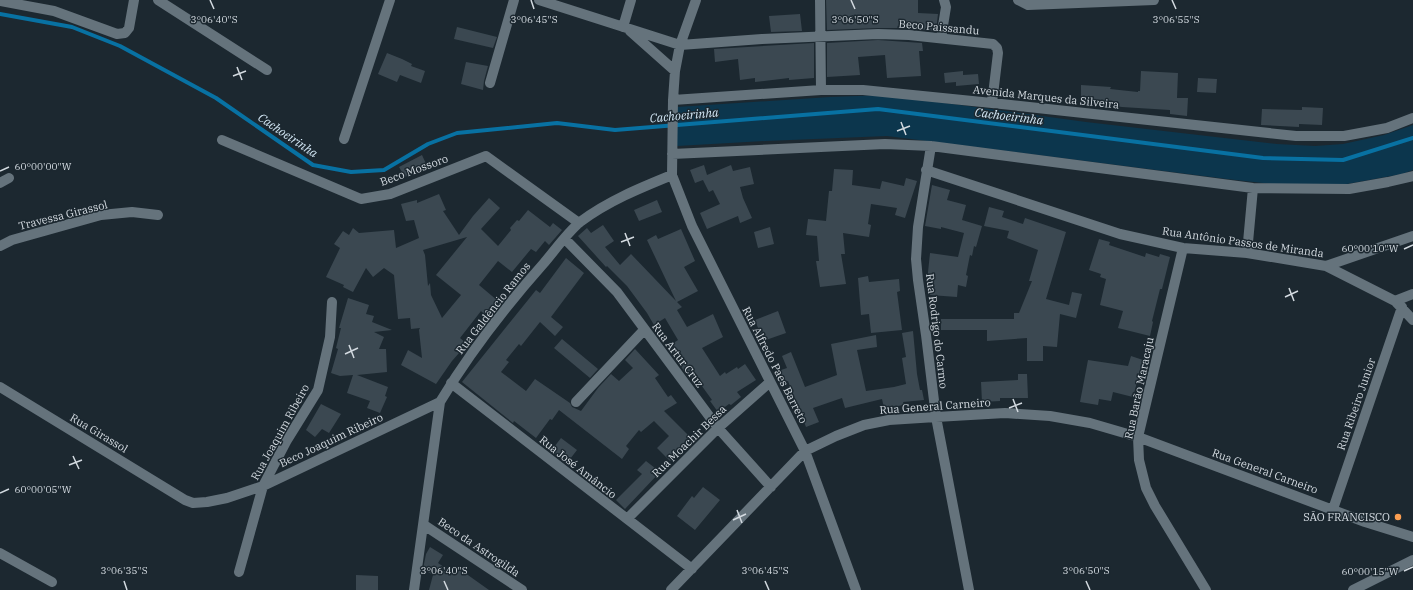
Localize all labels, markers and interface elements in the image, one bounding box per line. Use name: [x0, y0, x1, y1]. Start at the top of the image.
text: 3°06'40"S: [190, 13, 238, 26]
text: 3°06'45"S: [510, 13, 558, 26]
text: 3°06'50"S: [831, 13, 879, 26]
text: 3°06'55"S: [1152, 13, 1200, 26]
street label: Beco Paissandu: [898, 16, 980, 38]
street label: Avenida Marques da Silveira: [972, 82, 1120, 112]
water label: Cachoeirinha: [649, 104, 719, 125]
water label: Cachoeirinha: [974, 104, 1045, 128]
water label: Cachoeirinha: [255, 110, 321, 161]
street label: Beco Mossoro: [378, 151, 450, 189]
text: 60°00'00"W: [14, 160, 72, 173]
street label: Travessa Girassol: [17, 197, 109, 233]
street label: Rua Antônio Passos de Miranda: [1161, 224, 1325, 260]
text: 60°00'10"W: [1341, 242, 1399, 255]
street label: Rua Galdêncio Ramos: [453, 259, 533, 357]
street label: Rua Rodrigo do Carmo: [923, 273, 951, 389]
street label: Rua Alfredo Paes Barreto: [739, 304, 811, 426]
street label: Rua Artur Cruz: [649, 320, 707, 391]
street label: Rua Barão Maracaju: [1121, 336, 1157, 440]
street label: Rua Ribeiro Junior: [1334, 356, 1378, 452]
street label: Rua Joaquim Ribeiro: [248, 381, 312, 483]
street label: Rua General Carneiro: [879, 395, 991, 417]
street label: Rua Moachir Bessa: [649, 402, 729, 480]
street label: Rua Girassol: [67, 410, 131, 456]
street label: Beco Joaquim Ribeiro: [277, 410, 385, 470]
street label: Rua José Amâncio: [537, 433, 619, 501]
street label: Rua General Carneiro: [1210, 445, 1320, 497]
text: 60°00'05"W: [14, 483, 72, 496]
place label: SÃO FRANCISCO: [1303, 510, 1390, 524]
marker: SÃO FRANCISCO: [1393, 512, 1403, 522]
street label: Beco da Astrogilda: [435, 514, 523, 580]
text: 3°06'35"S: [100, 564, 148, 577]
text: 3°06'40"S: [420, 564, 468, 577]
text: 3°06'45"S: [741, 564, 789, 577]
text: 3°06'50"S: [1062, 564, 1110, 577]
text: 60°00'15"W: [1341, 565, 1399, 578]

